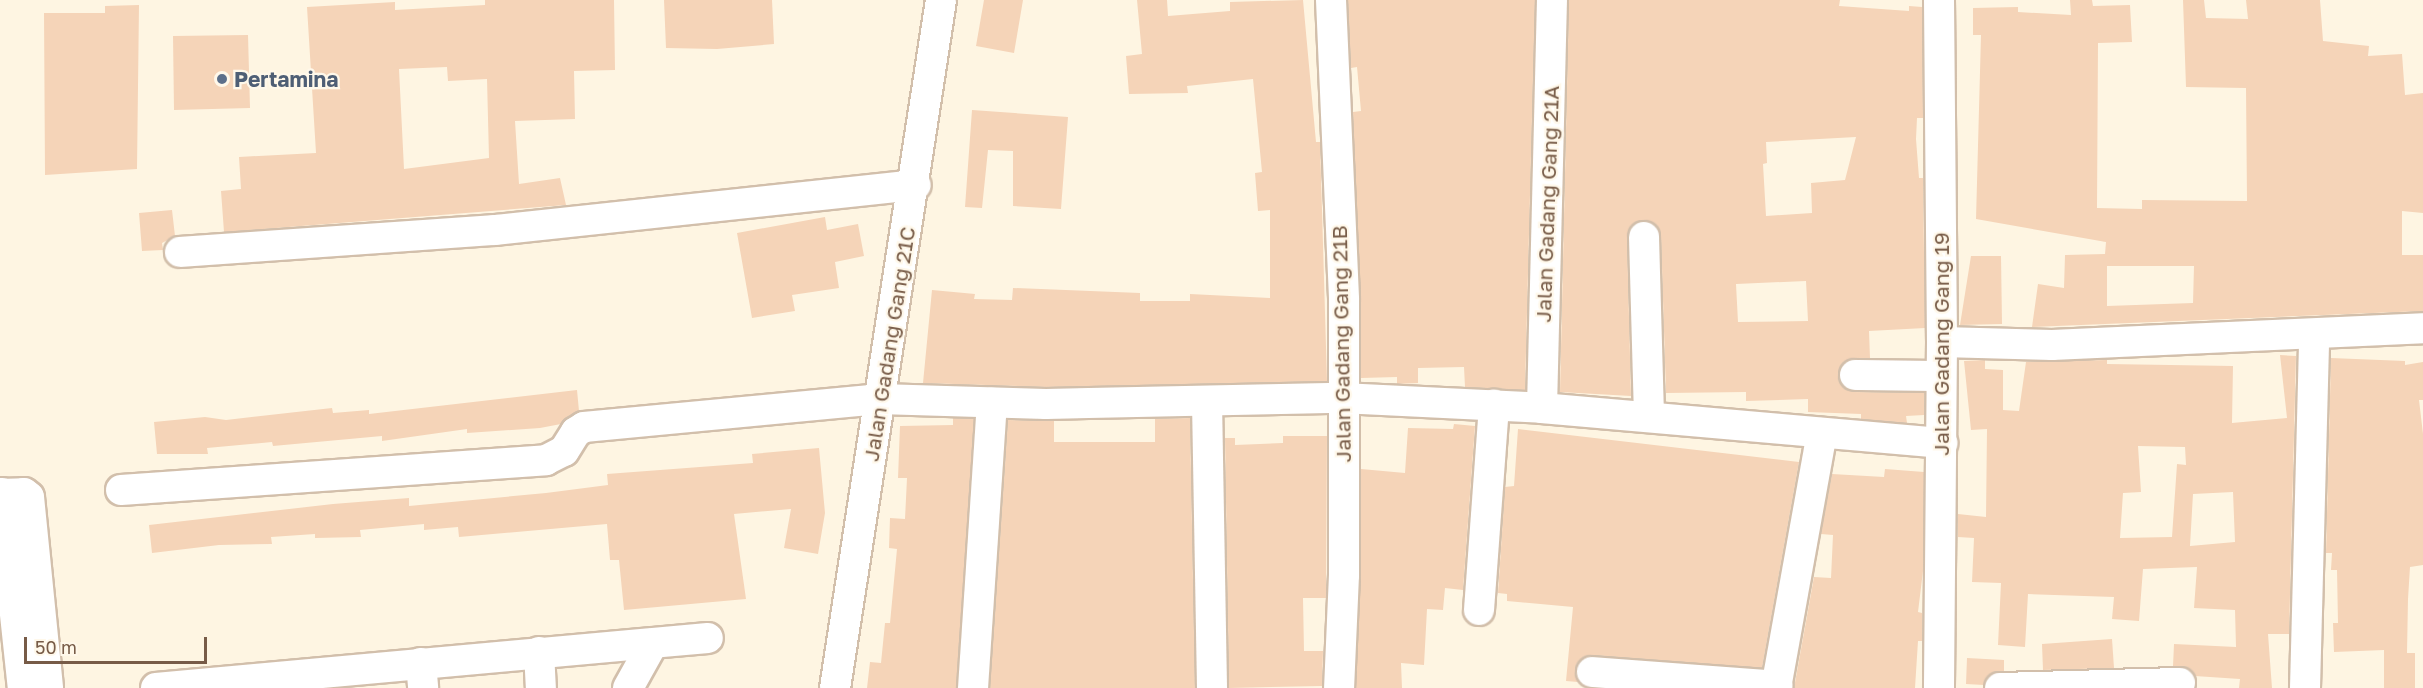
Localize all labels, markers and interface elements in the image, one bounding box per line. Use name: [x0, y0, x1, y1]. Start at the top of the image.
place label: Pertamina: [234, 66, 338, 92]
marker: Pertamina: [215, 72, 229, 86]
street label: Jalan Gadang Gang 21A: [1530, 85, 1564, 323]
street label: Jalan Gadang Gang 21C: [858, 225, 920, 463]
street label: Jalan Gadang Gang 21B: [1326, 225, 1356, 463]
street label: Jalan Gadang Gang 19: [1928, 232, 1954, 456]
scale bar: [27, 625, 210, 663]
text: 50 m: [35, 636, 77, 658]

